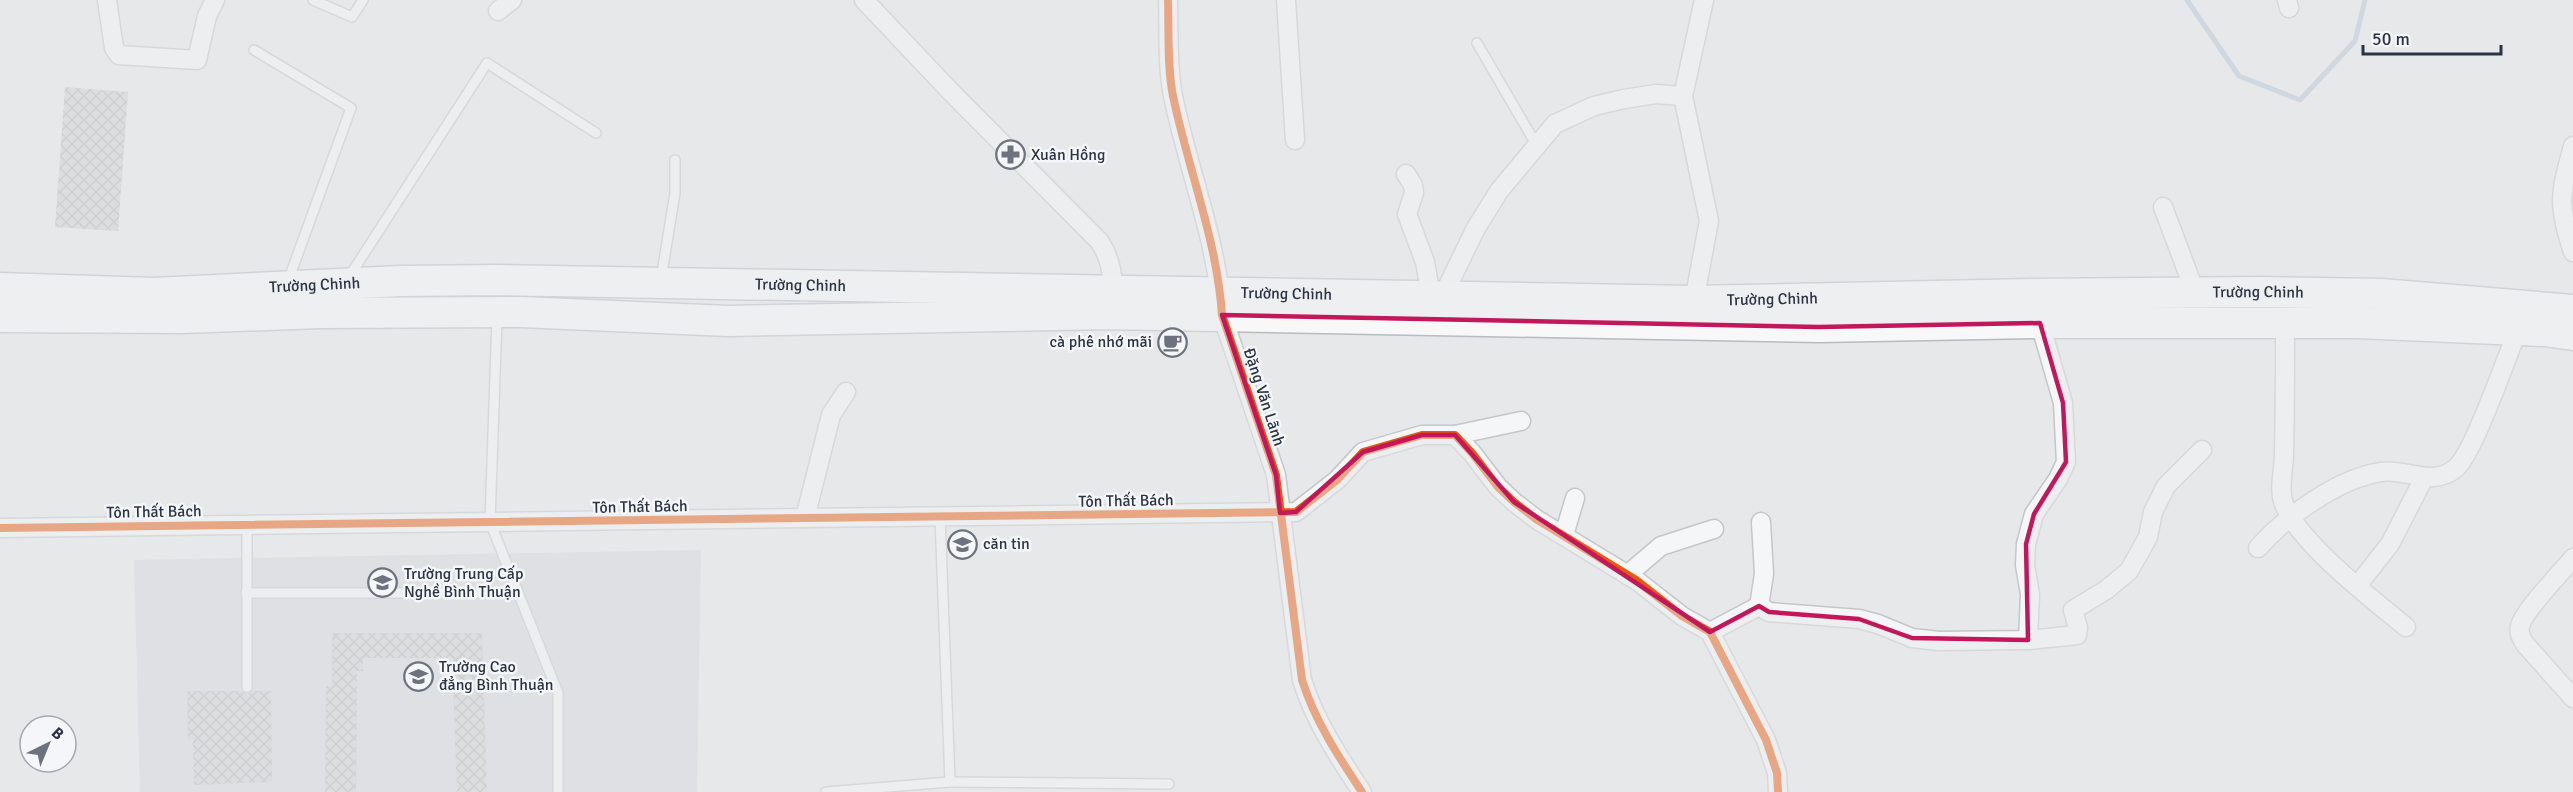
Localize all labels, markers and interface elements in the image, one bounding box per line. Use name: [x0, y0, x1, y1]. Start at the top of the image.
scale bar: [2363, 18, 2501, 56]
text: 50 m: [2372, 28, 2410, 50]
pharmacy icon: Xuân Hồng: [994, 139, 1026, 171]
place label: Xuân Hồng: [1031, 145, 1105, 165]
street label: Trường Chinh: [269, 273, 361, 297]
street label: Trường Chinh: [755, 275, 846, 296]
street label: Trường Chinh: [2213, 282, 2304, 303]
street label: Trường Chinh: [1241, 283, 1332, 305]
street label: Trường Chinh: [1727, 288, 1818, 310]
cafe icon: cà phê nhớ mãi: [1157, 326, 1189, 358]
place label: cà phê nhớ mãi: [1050, 332, 1152, 352]
street label: Đặng Văn Lãnh: [1239, 345, 1289, 449]
street label: Tôn Thất Bách: [1078, 490, 1174, 512]
street label: Tôn Thất Bách: [592, 496, 688, 518]
street label: Tôn Thất Bách: [106, 501, 202, 523]
school or university icon: căn tin: [946, 528, 978, 560]
place label: căn tin: [983, 534, 1030, 554]
place label: Trường Trung Cấp Nghề Bình Thuận: [404, 564, 523, 602]
school or university icon: Trường Trung Cấp Nghề Bình Thuận: [367, 567, 399, 599]
place label: Trường Cao đẳng Bình Thuận: [439, 657, 554, 695]
school or university icon: Trường Cao đẳng Bình Thuận: [402, 660, 434, 692]
north arrow: [18, 714, 78, 774]
text: B: [47, 723, 68, 745]

